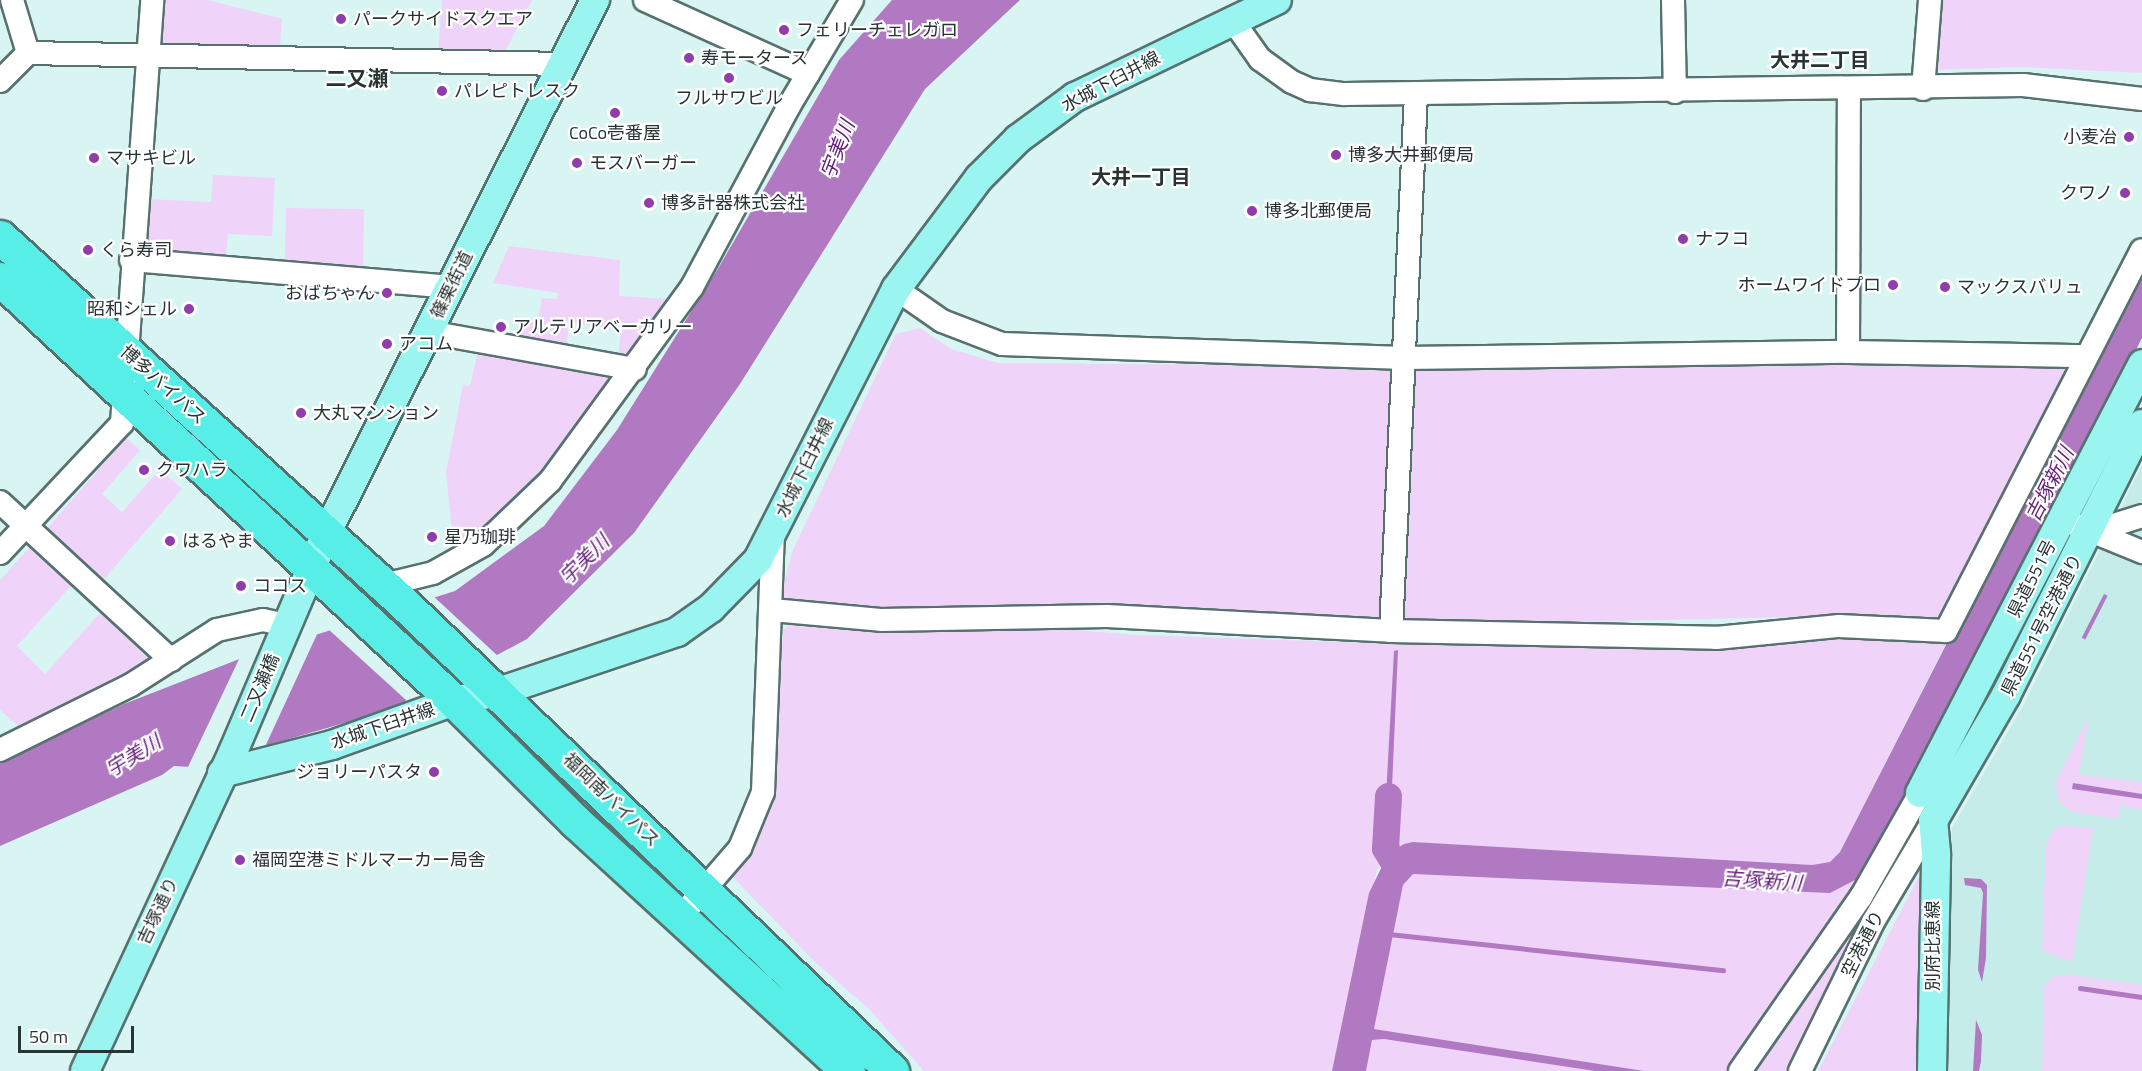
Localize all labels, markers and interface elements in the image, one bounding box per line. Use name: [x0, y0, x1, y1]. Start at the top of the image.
place label: パークサイドスクエア: [353, 8, 533, 30]
marker: パークサイドスクエア: [334, 12, 348, 26]
place label: フェリーチェレガロ: [796, 19, 958, 41]
marker: フェリーチェレガロ: [777, 23, 791, 37]
place label: 寿モータース: [701, 47, 809, 69]
street label: 水城下臼井線: [1058, 47, 1164, 117]
district label: 大井二丁目: [1770, 47, 1870, 71]
marker: 寿モータース: [682, 51, 696, 65]
district label: 二又瀬: [326, 65, 388, 91]
marker: フルサワビル: [722, 71, 736, 85]
place label: パレピトレスク: [454, 80, 580, 102]
marker: パレピトレスク: [435, 84, 449, 98]
place label: フルサワビル: [675, 87, 783, 109]
marker: CoCo壱番屋: [608, 106, 622, 120]
water label: 宇美川: [815, 117, 859, 181]
place label: CoCo壱番屋: [569, 122, 661, 144]
place label: 小麦冶: [2063, 126, 2117, 148]
marker: 小麦冶: [2122, 130, 2136, 144]
place label: 博多大井郵便局: [1348, 144, 1474, 166]
place label: マサキビル: [106, 147, 196, 169]
marker: 博多大井郵便局: [1329, 148, 1343, 162]
marker: マサキビル: [87, 151, 101, 165]
place label: モスバーガー: [589, 152, 697, 174]
marker: モスバーガー: [570, 156, 584, 170]
district label: 大井一丁目: [1091, 164, 1191, 188]
place label: クワノ: [2059, 182, 2113, 204]
marker: クワノ: [2118, 186, 2132, 200]
place label: 博多計器株式会社: [661, 192, 805, 214]
marker: 博多計器株式会社: [642, 196, 656, 210]
place label: 博多北郵便局: [1264, 200, 1372, 222]
marker: 博多北郵便局: [1245, 204, 1259, 218]
place label: ナフコ: [1695, 228, 1749, 250]
marker: ナフコ: [1676, 232, 1690, 246]
place label: くら寿司: [100, 239, 172, 261]
marker: くら寿司: [81, 243, 95, 257]
street label: 篠栗街道: [427, 248, 477, 322]
place label: ホームワイドプロ: [1737, 274, 1881, 296]
place label: マックスバリュ: [1957, 276, 2083, 298]
marker: ホームワイドプロ: [1886, 278, 1900, 292]
marker: マックスバリュ: [1938, 280, 1952, 294]
place label: おばちゃん: [285, 282, 375, 304]
marker: おばちゃん: [380, 286, 394, 300]
place label: 昭和シェル: [87, 298, 177, 320]
marker: 昭和シェル: [182, 302, 196, 316]
place label: アルテリアベーカリー: [513, 316, 693, 338]
marker: アルテリアベーカリー: [494, 320, 508, 334]
place label: アコム: [399, 333, 453, 355]
marker: アコム: [380, 337, 394, 351]
street label: 博多バイパス: [116, 341, 210, 429]
place label: 大丸マンション: [313, 402, 439, 424]
marker: 大丸マンション: [294, 406, 308, 420]
street label: 水城下臼井線: [772, 415, 838, 521]
water label: 吉塚新川: [2020, 443, 2078, 525]
place label: クワハラ: [156, 459, 228, 481]
marker: クワハラ: [137, 463, 151, 477]
place label: 星乃珈琲: [444, 526, 516, 548]
water label: 宇美川: [554, 529, 614, 589]
place label: はるやま: [182, 530, 254, 552]
marker: 星乃珈琲: [425, 530, 439, 544]
marker: はるやま: [163, 534, 177, 548]
street label: 県道551号: [2003, 537, 2061, 621]
street label: 県道551号空港通り: [1997, 550, 2087, 700]
place label: ココス: [253, 575, 307, 597]
marker: ココス: [234, 579, 248, 593]
street label: 二又瀬橋: [236, 651, 284, 725]
street label: 水城下臼井線: [328, 698, 438, 754]
water label: 宇美川: [101, 729, 165, 781]
street label: 福岡南バイパス: [558, 748, 664, 852]
place label: ジョリーパスタ: [296, 761, 422, 783]
marker: ジョリーパスタ: [427, 765, 441, 779]
place label: 福岡空港ミドルマーカー局舎: [252, 849, 486, 871]
marker: 福岡空港ミドルマーカー局舎: [233, 853, 247, 867]
water label: 吉塚新川: [1721, 865, 1803, 895]
street label: 吉塚通り: [133, 874, 183, 948]
street label: 別府比恵線: [1922, 901, 1944, 991]
street label: 空港通り: [1837, 907, 1889, 981]
scale bar: [21, 1014, 136, 1052]
text: 50 m: [29, 1023, 68, 1050]

